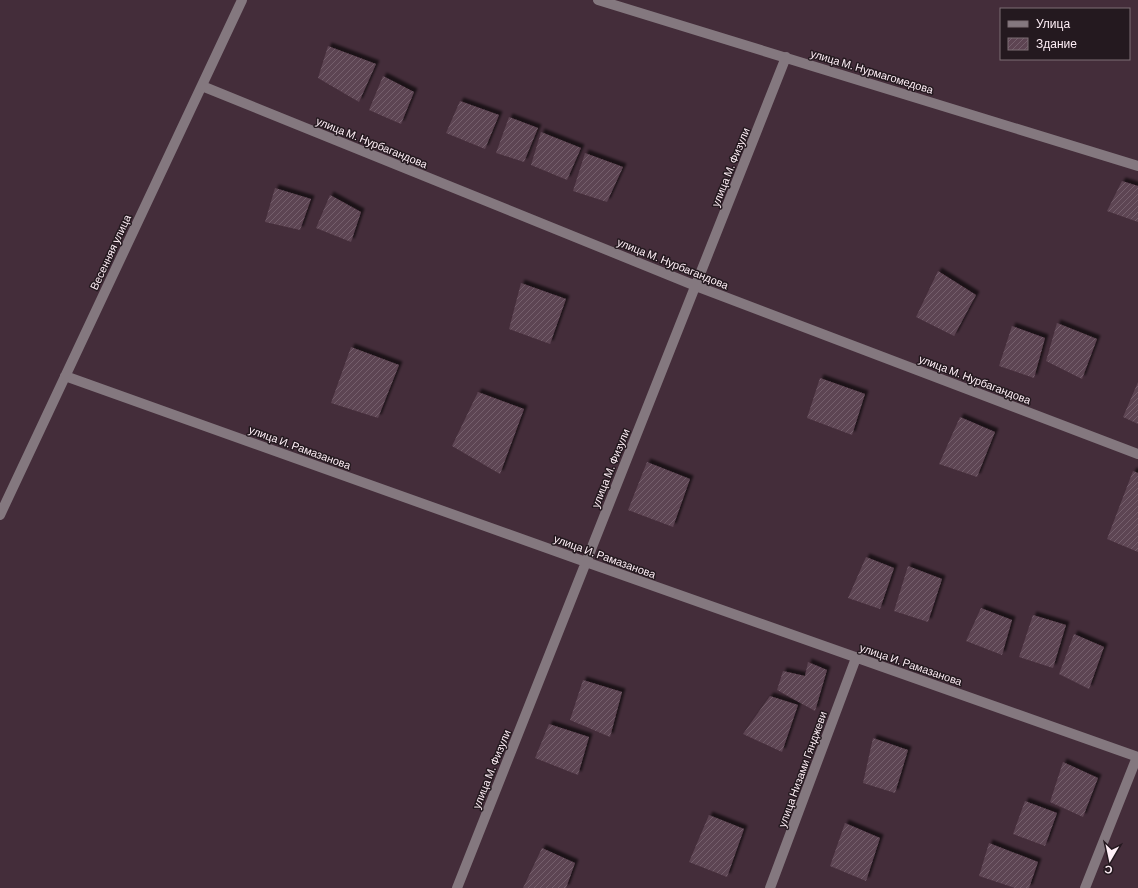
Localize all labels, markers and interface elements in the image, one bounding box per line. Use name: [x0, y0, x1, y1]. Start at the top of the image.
legend: [1000, 8, 1130, 60]
text: Улица: [1036, 16, 1070, 31]
text: Здание: [1036, 36, 1077, 51]
street label: улица М. Нурмагомедова: [809, 46, 936, 96]
street label: улица М. Нурбагандова: [314, 114, 430, 171]
street label: улица М. Физули: [708, 126, 752, 208]
street label: Весенняя улица: [87, 211, 134, 292]
street label: улица М. Нурбагандова: [615, 235, 731, 292]
street label: улица М. Нурбагандова: [917, 352, 1034, 407]
street label: улица И. Рамазанова: [247, 423, 354, 472]
street label: улица М. Физули: [588, 427, 632, 509]
street label: улица И. Рамазанова: [552, 532, 659, 581]
street label: улица И. Рамазанова: [858, 640, 965, 688]
street label: улица Низами Гянджеви: [775, 709, 829, 829]
street label: улица М. Физули: [469, 728, 513, 810]
north arrow: [1090, 840, 1130, 880]
text: С: [1103, 863, 1113, 877]

